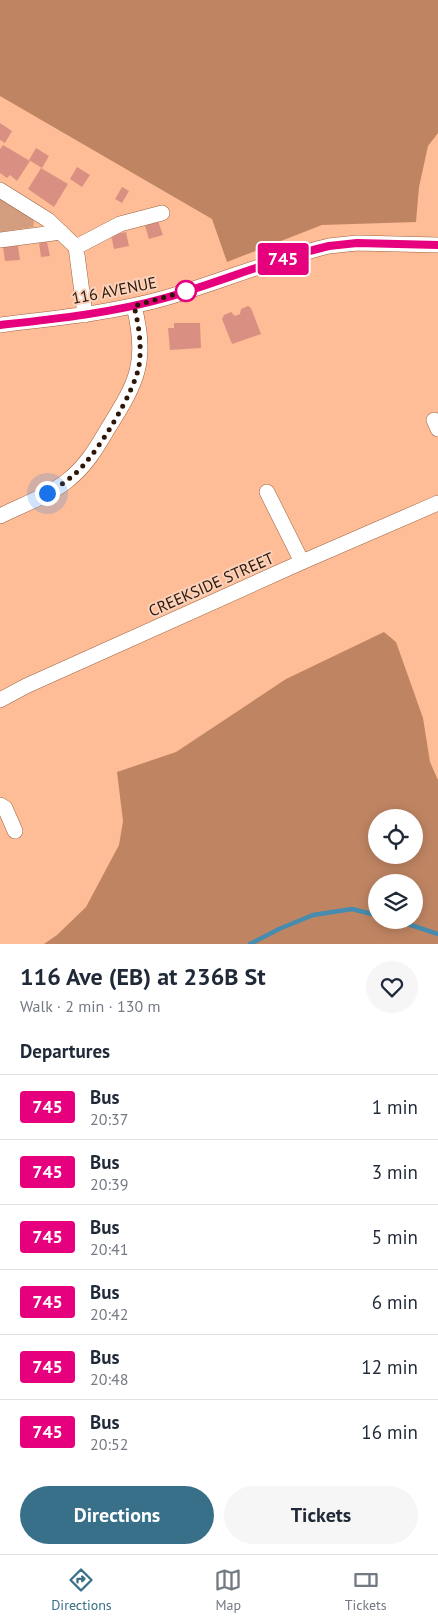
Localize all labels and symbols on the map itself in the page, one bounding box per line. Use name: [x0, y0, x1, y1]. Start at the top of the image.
line badge: 745: [254, 243, 312, 275]
street label: 116 AVENUE: [70, 272, 158, 308]
unlabelled marker: [175, 280, 197, 302]
your location: [35, 481, 60, 506]
street label: CREEKSIDE STREET: [145, 547, 277, 621]

